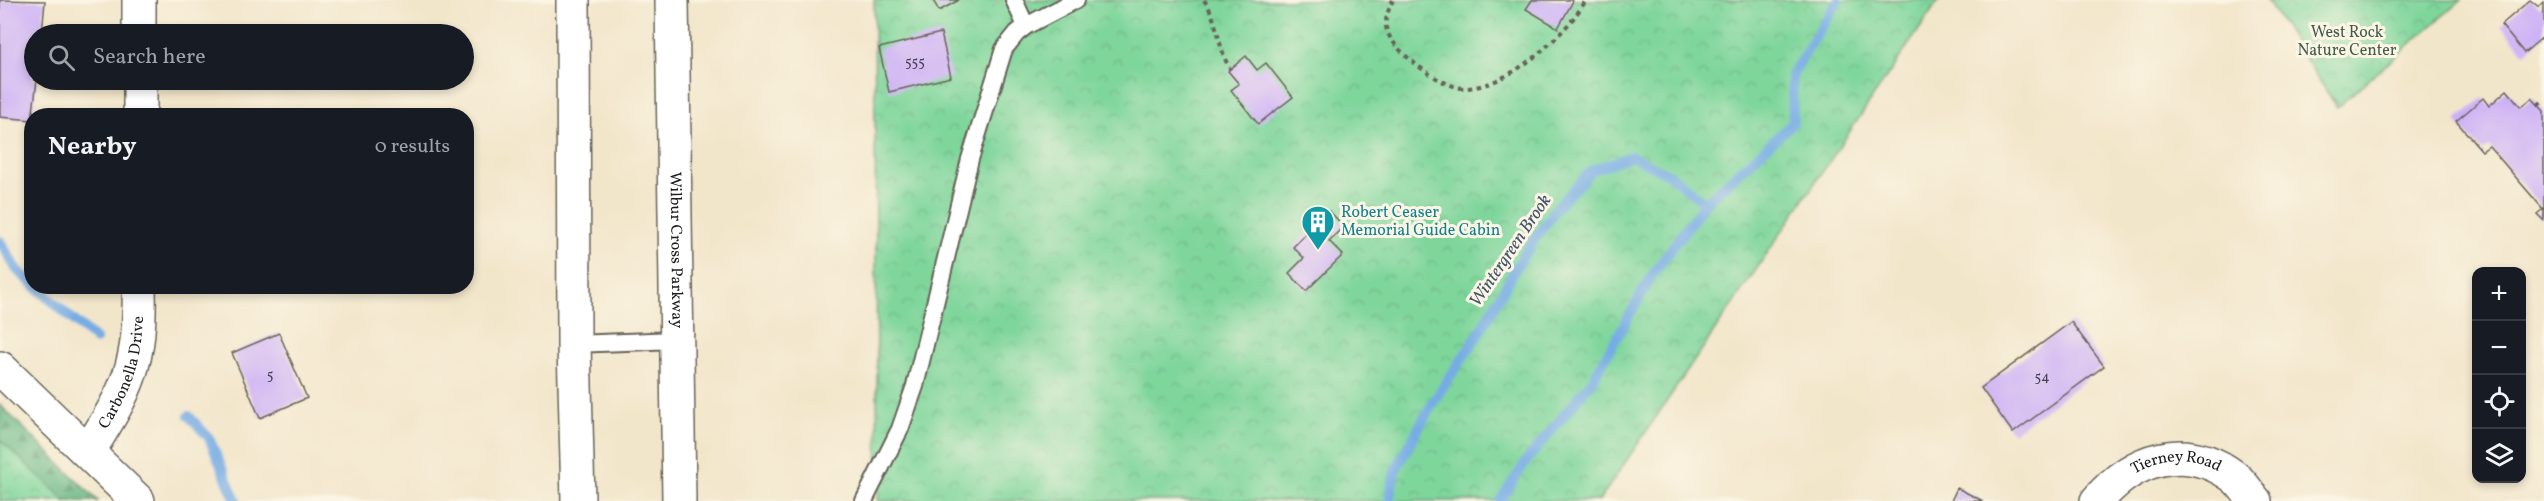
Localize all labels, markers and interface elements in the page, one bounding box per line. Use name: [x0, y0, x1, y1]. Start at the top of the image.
park label: West Rock Nature Center: [2297, 22, 2397, 62]
search box: [24, 24, 474, 90]
icon: search: [45, 41, 78, 74]
text: Search here: [93, 42, 206, 73]
house number: 555: [905, 53, 925, 72]
text: Nearby: [48, 129, 137, 165]
text: 0 results: [375, 133, 450, 161]
street label: Wilbur Cross Parkway: [663, 171, 688, 329]
water label: Wintergreen Brook: [1464, 190, 1558, 312]
place label: Robert Ceaser Memorial Guide Cabin: [1341, 202, 1500, 242]
building icon: Robert Ceaser Memorial Guide Cabin: [1300, 204, 1336, 251]
map controls: [2472, 267, 2526, 483]
button: +: [2472, 267, 2526, 321]
street label: Carbonella Drive: [94, 315, 150, 433]
button: −: [2472, 321, 2526, 375]
house number: 5: [267, 366, 273, 385]
house number: 54: [2034, 368, 2050, 387]
button: locate: [2472, 375, 2526, 429]
button: layers: [2472, 429, 2526, 483]
street label: Tierney Road: [2127, 446, 2225, 480]

